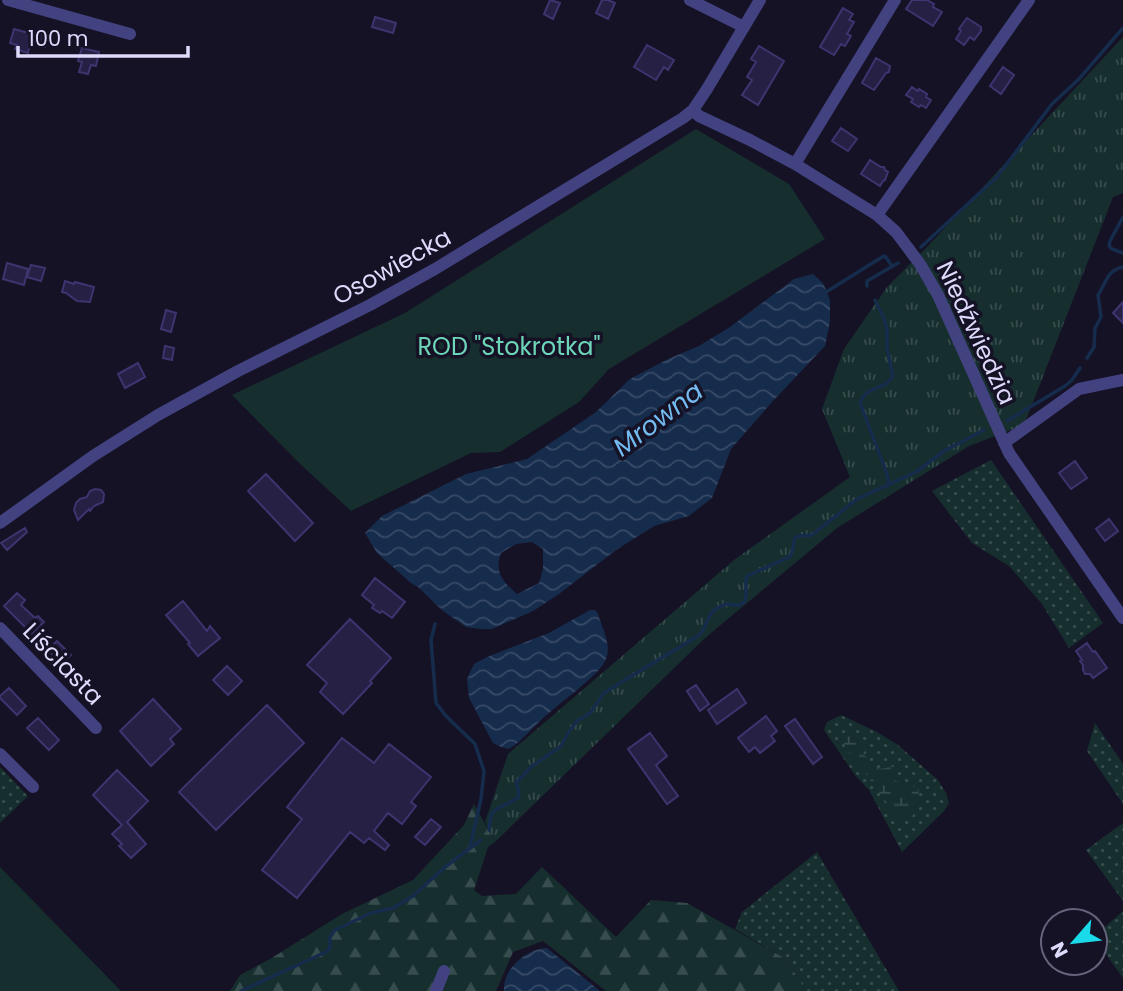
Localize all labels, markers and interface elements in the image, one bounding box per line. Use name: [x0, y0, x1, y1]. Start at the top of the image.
scale bar: [18, 14, 187, 58]
text: 100 m: [28, 24, 88, 53]
street label: Osowiecka: [327, 221, 457, 313]
street label: Niedźwiedzia: [929, 256, 1024, 410]
park label: ROD "Stokrotka": [417, 330, 601, 363]
water label: Mrowna: [606, 373, 710, 465]
street label: Liściasta: [16, 615, 111, 712]
north arrow: [1039, 907, 1109, 977]
text: N: [1044, 937, 1075, 962]

